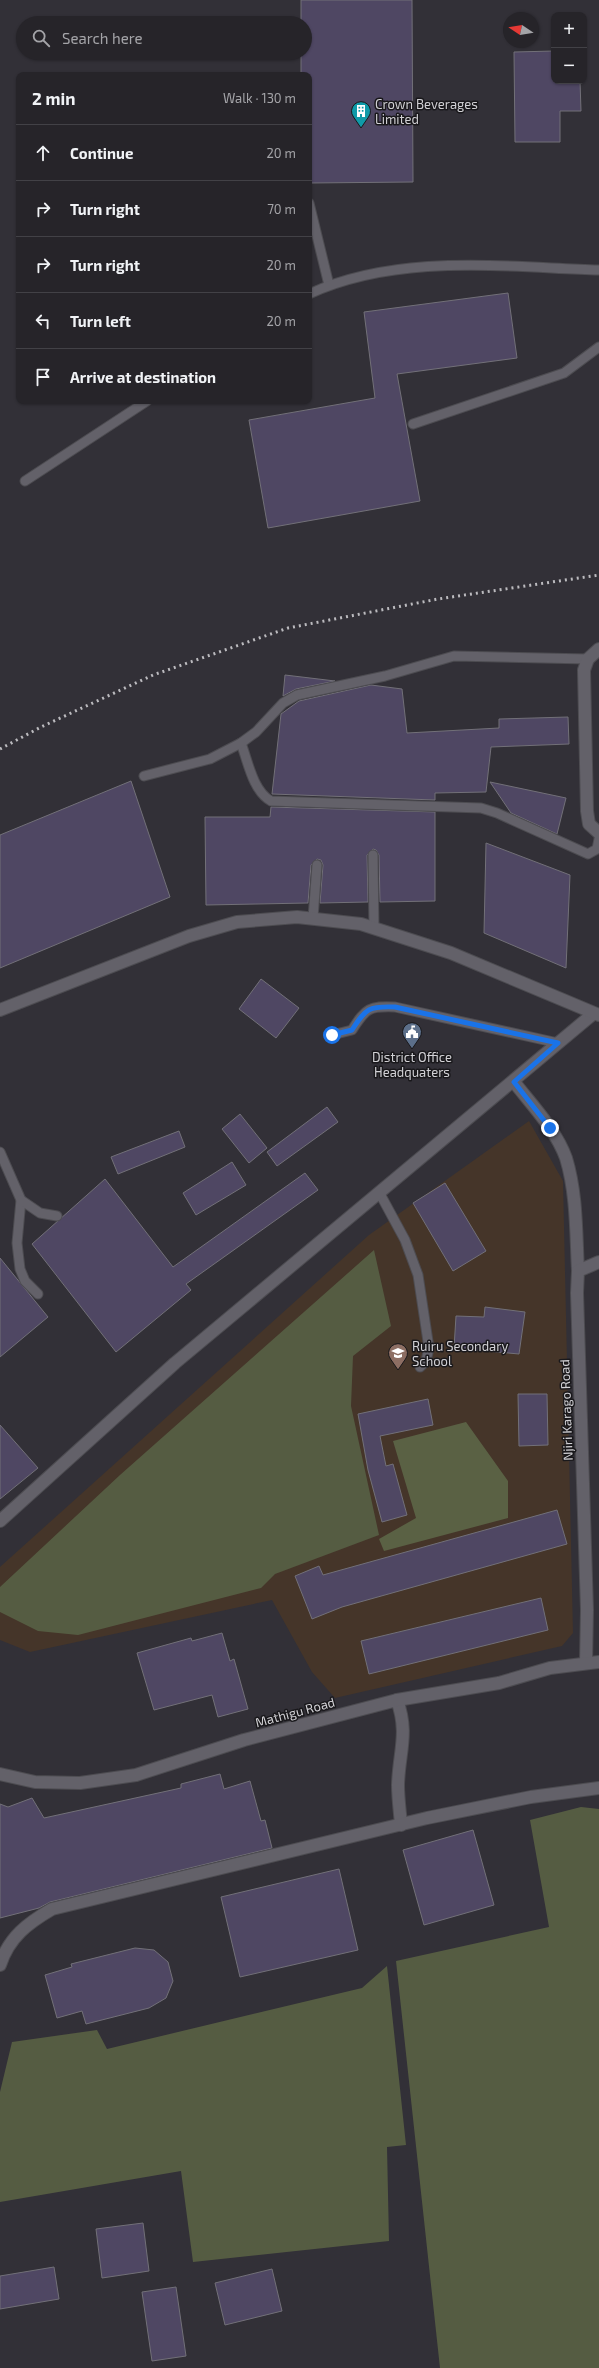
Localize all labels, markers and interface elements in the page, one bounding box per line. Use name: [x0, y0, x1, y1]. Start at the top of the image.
north arrow: [503, 12, 539, 48]
map controls: [551, 12, 587, 84]
button: +: [551, 12, 587, 48]
search box: [16, 16, 312, 60]
icon: search: [30, 27, 52, 49]
text: Search here: [62, 29, 143, 47]
button: −: [551, 48, 587, 84]
text: 2 min: [32, 88, 75, 108]
text: Walk · 130 m: [223, 90, 296, 106]
place label: Crown Beverages Limited: [375, 96, 478, 127]
building icon: Crown Beverages Limited: [350, 100, 372, 128]
icon: ahead: [32, 142, 54, 164]
text: Continue: [70, 144, 133, 162]
text: 20 m: [267, 145, 296, 161]
icon: right: [32, 198, 54, 220]
text: Turn right: [70, 200, 140, 218]
text: 70 m: [267, 201, 296, 217]
icon: right: [32, 254, 54, 276]
text: Turn right: [70, 256, 140, 274]
text: 20 m: [267, 257, 296, 273]
icon: left: [32, 310, 54, 332]
text: Turn left: [70, 312, 131, 330]
text: 20 m: [267, 313, 296, 329]
icon: arrive: [32, 366, 54, 388]
text: Arrive at destination: [70, 368, 216, 386]
public building icon: District Office Headquaters: [401, 1021, 423, 1049]
route start: [323, 1026, 341, 1044]
place label: District Office Headquaters: [372, 1049, 452, 1080]
route end: [541, 1119, 559, 1137]
place label: Ruiru Secondary School: [412, 1338, 508, 1369]
school or university icon: Ruiru Secondary School: [387, 1342, 409, 1370]
street label: Njiri Karago Road: [556, 1359, 576, 1461]
street label: Mathigu Road: [253, 1694, 337, 1730]

